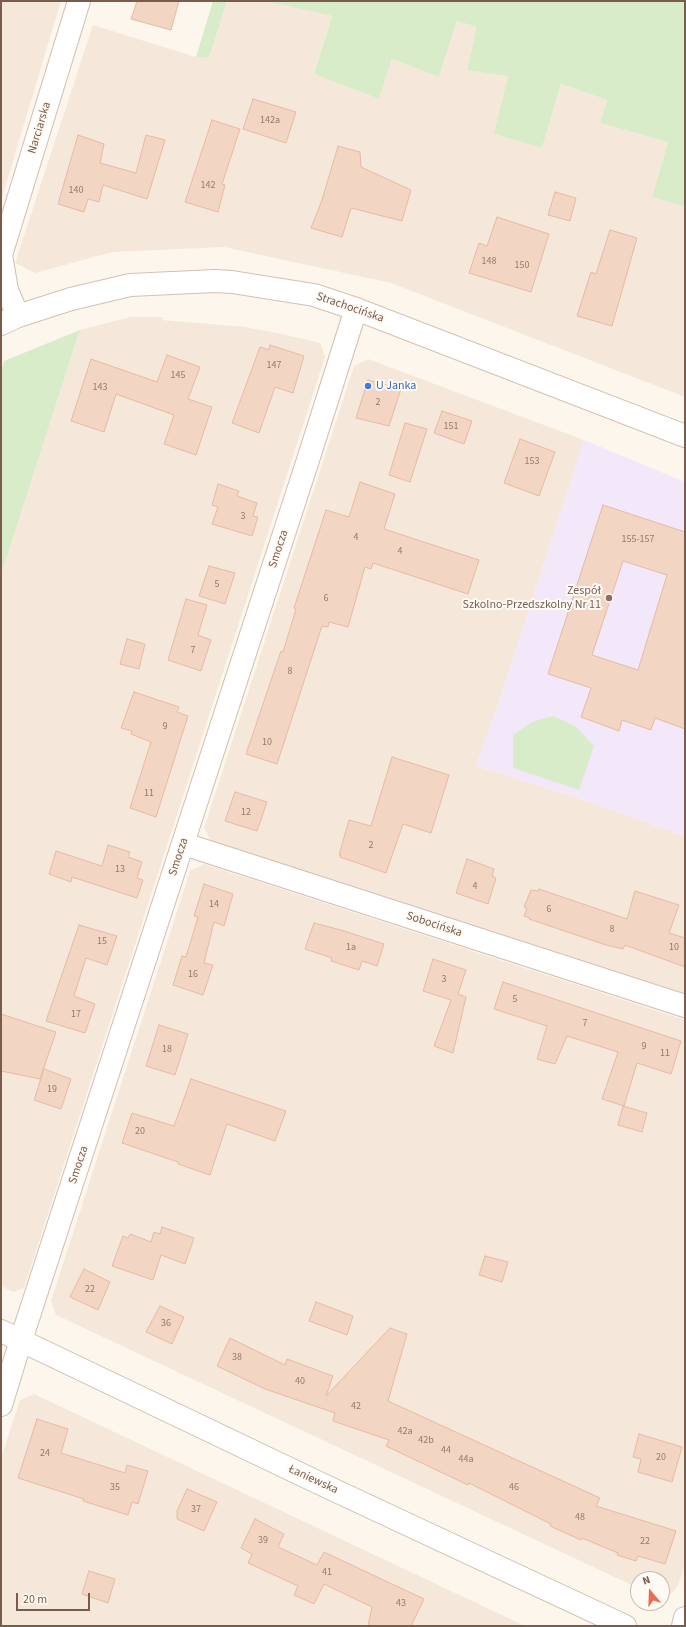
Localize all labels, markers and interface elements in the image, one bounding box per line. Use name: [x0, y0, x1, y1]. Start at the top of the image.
street label: Narciarska: [25, 100, 55, 156]
house number: 142a: [260, 115, 280, 127]
house number: 142: [201, 180, 215, 192]
house number: 140: [69, 185, 83, 197]
house number: 148: [482, 256, 496, 268]
house number: 150: [515, 260, 529, 272]
street label: Strachocińska: [314, 290, 386, 326]
house number: 147: [267, 360, 281, 372]
house number: 145: [171, 370, 185, 382]
place label: U Janka: [376, 379, 416, 393]
marker: U Janka: [363, 381, 373, 391]
house number: 143: [93, 382, 107, 394]
house number: 2: [376, 397, 380, 409]
house number: 151: [444, 421, 458, 433]
house number: 153: [525, 456, 539, 468]
house number: 3: [241, 511, 245, 523]
street label: Smocza: [266, 528, 292, 570]
house number: 4: [354, 532, 358, 544]
house number: 155-157: [622, 534, 654, 546]
house number: 4: [398, 546, 402, 558]
house number: 5: [215, 579, 219, 591]
place label: Zespół Szkolno-Przedszkolny Nr 11: [463, 584, 601, 612]
house number: 6: [324, 593, 328, 605]
marker: Zespół Szkolno-Przedszkolny Nr 11: [604, 593, 614, 603]
house number: 7: [191, 645, 195, 657]
house number: 8: [288, 666, 292, 678]
house number: 9: [163, 721, 167, 733]
house number: 10: [262, 737, 272, 749]
house number: 11: [144, 788, 154, 800]
house number: 12: [241, 807, 251, 819]
street label: Smocza: [166, 836, 192, 878]
house number: 2: [369, 840, 373, 852]
house number: 13: [115, 864, 125, 876]
house number: 4: [473, 881, 477, 893]
house number: 14: [209, 899, 219, 911]
house number: 6: [547, 904, 551, 916]
street label: Sobocińska: [404, 909, 464, 941]
house number: 8: [610, 924, 614, 936]
house number: 15: [97, 936, 107, 948]
house number: 1a: [346, 942, 356, 954]
house number: 10: [669, 942, 679, 954]
house number: 16: [188, 969, 198, 981]
house number: 3: [442, 974, 446, 986]
house number: 5: [513, 994, 517, 1006]
house number: 17: [71, 1009, 81, 1021]
house number: 7: [583, 1018, 587, 1030]
house number: 9: [642, 1041, 646, 1053]
house number: 18: [162, 1044, 172, 1056]
house number: 11: [660, 1048, 670, 1060]
house number: 19: [47, 1084, 57, 1096]
house number: 20: [135, 1126, 145, 1138]
street label: Smocza: [66, 1144, 92, 1186]
house number: 22: [85, 1284, 95, 1296]
house number: 36: [161, 1318, 171, 1330]
house number: 38: [232, 1352, 242, 1364]
house number: 40: [295, 1376, 305, 1388]
house number: 42: [351, 1401, 361, 1413]
house number: 42a: [398, 1426, 412, 1438]
house number: 42b: [418, 1435, 434, 1447]
house number: 44: [441, 1445, 451, 1457]
house number: 24: [40, 1448, 50, 1460]
house number: 20: [656, 1452, 666, 1464]
house number: 44a: [459, 1454, 473, 1466]
street label: Łaniewska: [286, 1462, 340, 1498]
house number: 35: [110, 1482, 120, 1494]
house number: 46: [509, 1482, 519, 1494]
house number: 37: [191, 1504, 201, 1516]
house number: 48: [575, 1512, 585, 1524]
house number: 39: [258, 1535, 268, 1547]
house number: 22: [640, 1536, 650, 1548]
house number: 41: [322, 1567, 332, 1579]
north arrow: [630, 1571, 670, 1611]
text: N: [640, 1572, 652, 1588]
scale bar: [18, 1585, 92, 1611]
text: 20 m: [23, 1591, 47, 1608]
house number: 43: [396, 1598, 406, 1610]

